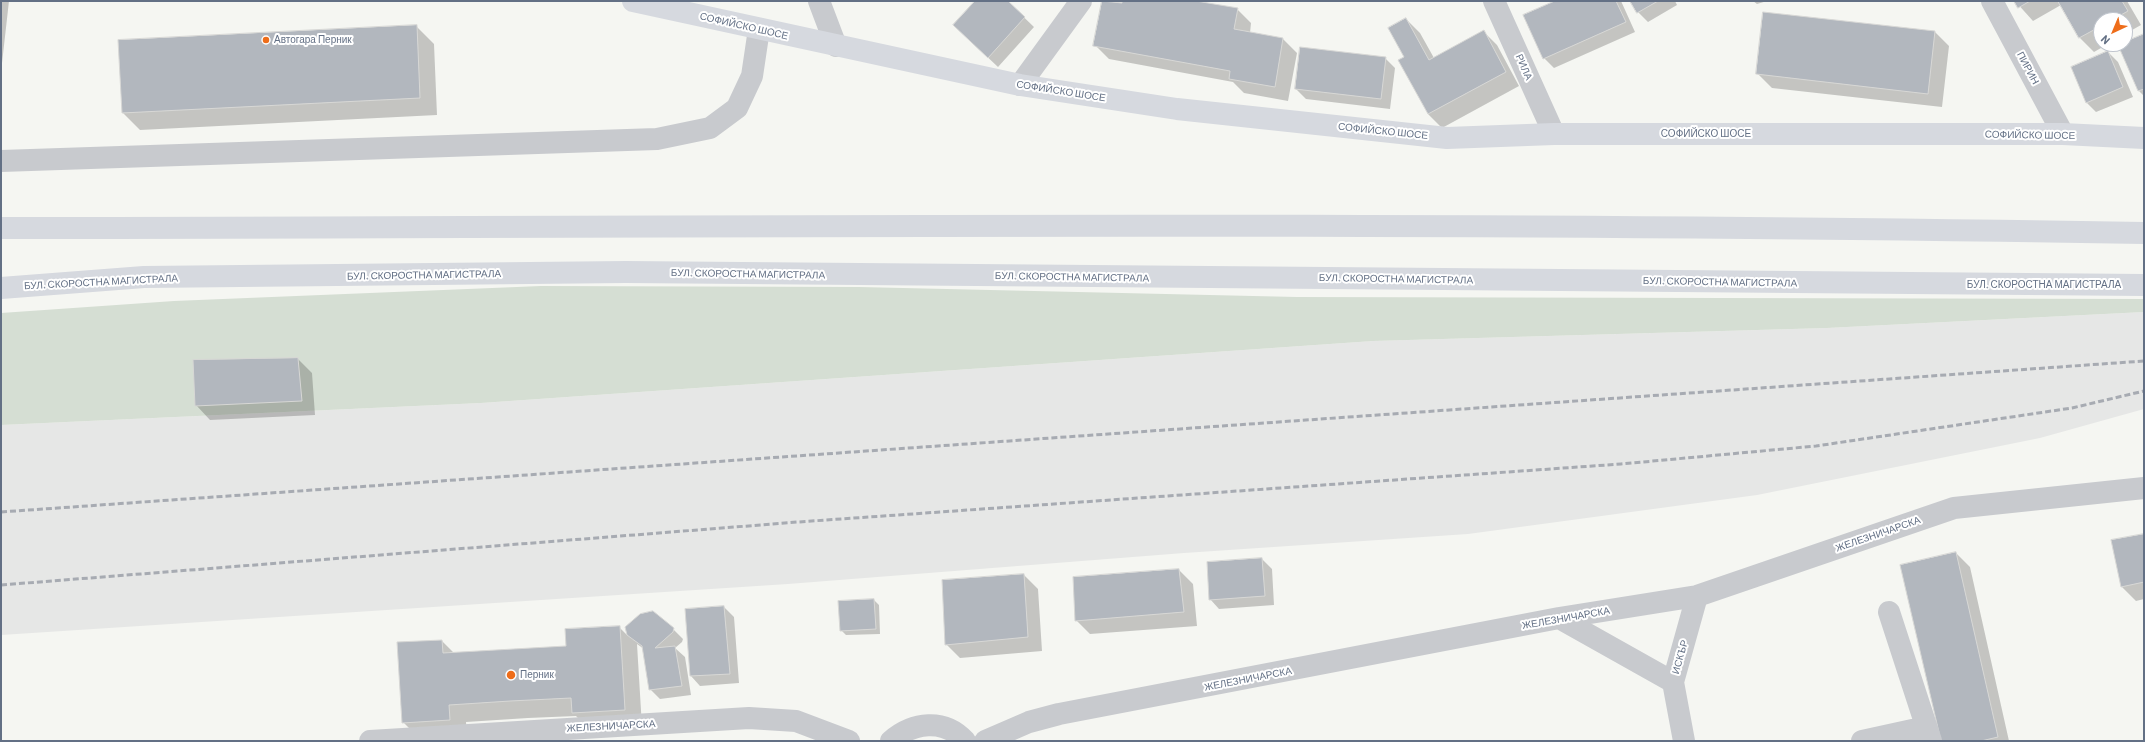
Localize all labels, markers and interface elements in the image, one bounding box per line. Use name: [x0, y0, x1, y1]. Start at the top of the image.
street label: СОФИЙСКО ШОСЕ: [699, 10, 789, 42]
north arrow: [2093, 12, 2133, 52]
text: N: [2098, 33, 2112, 47]
place label: Автогара Перник: [274, 34, 352, 46]
marker: Автогара Перник: [261, 35, 271, 45]
street label: ПИРИН: [2014, 50, 2042, 86]
street label: РИЛА: [1513, 52, 1535, 82]
street label: СОФИЙСКО ШОСЕ: [1015, 78, 1107, 104]
street label: СОФИЙСКО ШОСЕ: [1337, 120, 1429, 142]
street label: СОФИЙСКО ШОСЕ: [1661, 128, 1751, 140]
street label: СОФИЙСКО ШОСЕ: [1985, 128, 2075, 142]
street label: БУЛ. СКОРОСТНА МАГИСТРАЛА: [671, 267, 825, 281]
street label: БУЛ. СКОРОСТНА МАГИСТРАЛА: [347, 268, 501, 282]
street label: БУЛ. СКОРОСТНА МАГИСТРАЛА: [995, 270, 1149, 284]
street label: БУЛ. СКОРОСТНА МАГИСТРАЛА: [24, 272, 178, 292]
street label: БУЛ. СКОРОСТНА МАГИСТРАЛА: [1319, 272, 1473, 286]
street label: БУЛ. СКОРОСТНА МАГИСТРАЛА: [1643, 275, 1797, 289]
street label: БУЛ. СКОРОСТНА МАГИСТРАЛА: [1967, 279, 2121, 291]
street label: ЖЕЛЕЗНИЧАРСКА: [1834, 514, 1922, 554]
street label: ЖЕЛЕЗНИЧАРСКА: [1521, 604, 1611, 632]
street label: ИСКЪР: [1669, 639, 1691, 675]
street label: ЖЕЛЕЗНИЧАРСКА: [1203, 665, 1293, 693]
marker: Перник: [505, 669, 517, 681]
place label: Перник: [520, 669, 554, 681]
street label: ЖЕЛЕЗНИЧАРСКА: [566, 718, 656, 734]

